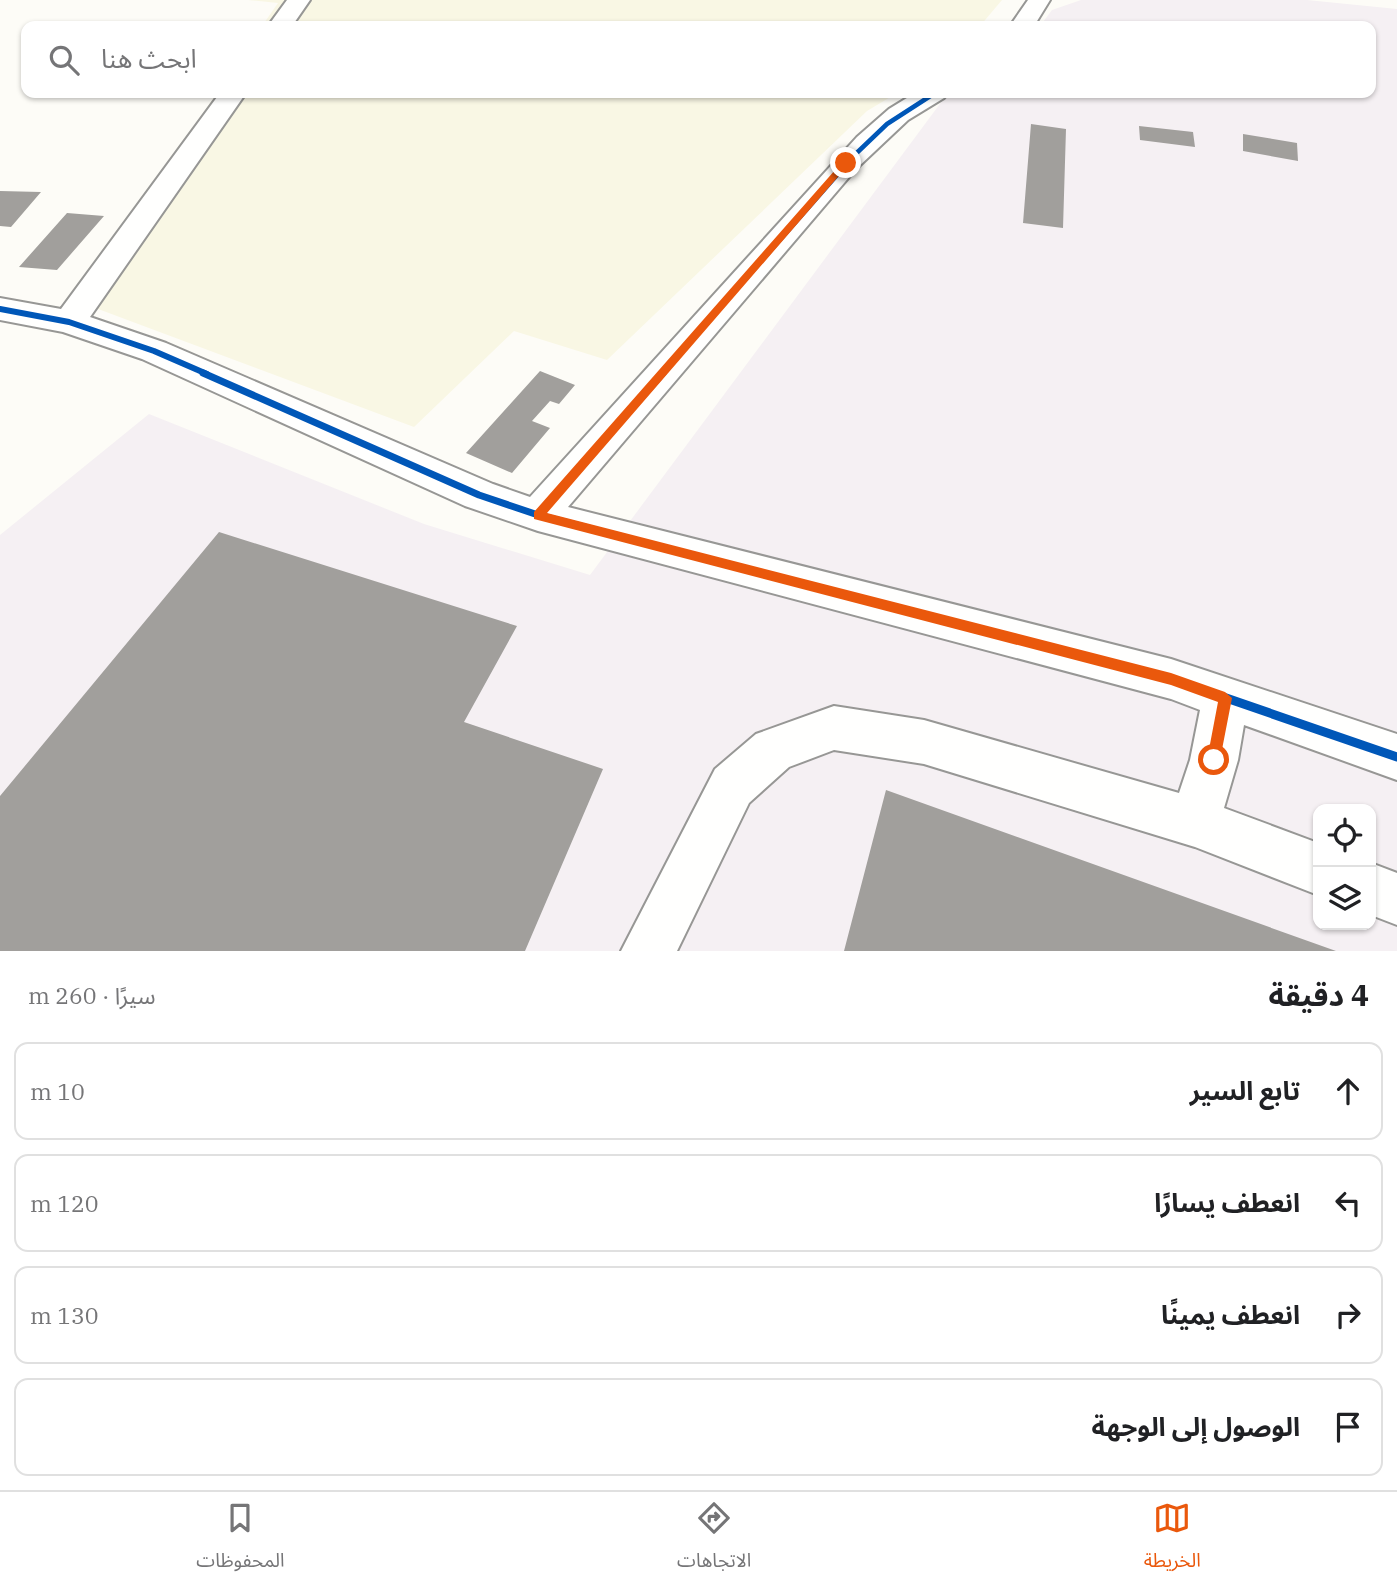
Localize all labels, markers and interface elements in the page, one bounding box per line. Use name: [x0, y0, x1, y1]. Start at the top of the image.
search box: [21, 21, 1376, 98]
icon: search: [45, 41, 83, 79]
text: ابحث هنا: [101, 41, 197, 75]
route end: [830, 147, 861, 178]
route start: [1198, 744, 1229, 775]
map controls: [1313, 804, 1376, 930]
button: locate: [1313, 804, 1376, 867]
button: layers: [1313, 867, 1376, 930]
text: 4 دقيقة: [1269, 975, 1369, 1014]
text: سيرًا · 260 m: [28, 980, 155, 1010]
icon: ahead: [1329, 1072, 1367, 1110]
text: تابع السير: [1190, 1073, 1300, 1107]
text: 10 m: [30, 1076, 85, 1106]
icon: left: [1329, 1184, 1367, 1222]
text: انعطف يسارًا: [1154, 1185, 1300, 1219]
text: 120 m: [30, 1188, 99, 1218]
icon: right: [1329, 1296, 1367, 1334]
text: انعطف يمينًا: [1161, 1297, 1300, 1331]
text: 130 m: [30, 1300, 99, 1330]
icon: arrive: [1329, 1408, 1367, 1446]
text: الوصول إلى الوجهة: [1092, 1409, 1300, 1443]
tab: المحفوظات: [196, 1499, 285, 1581]
tab: الاتجاهات: [677, 1499, 751, 1581]
tab: الخريطة: [1144, 1499, 1201, 1581]

